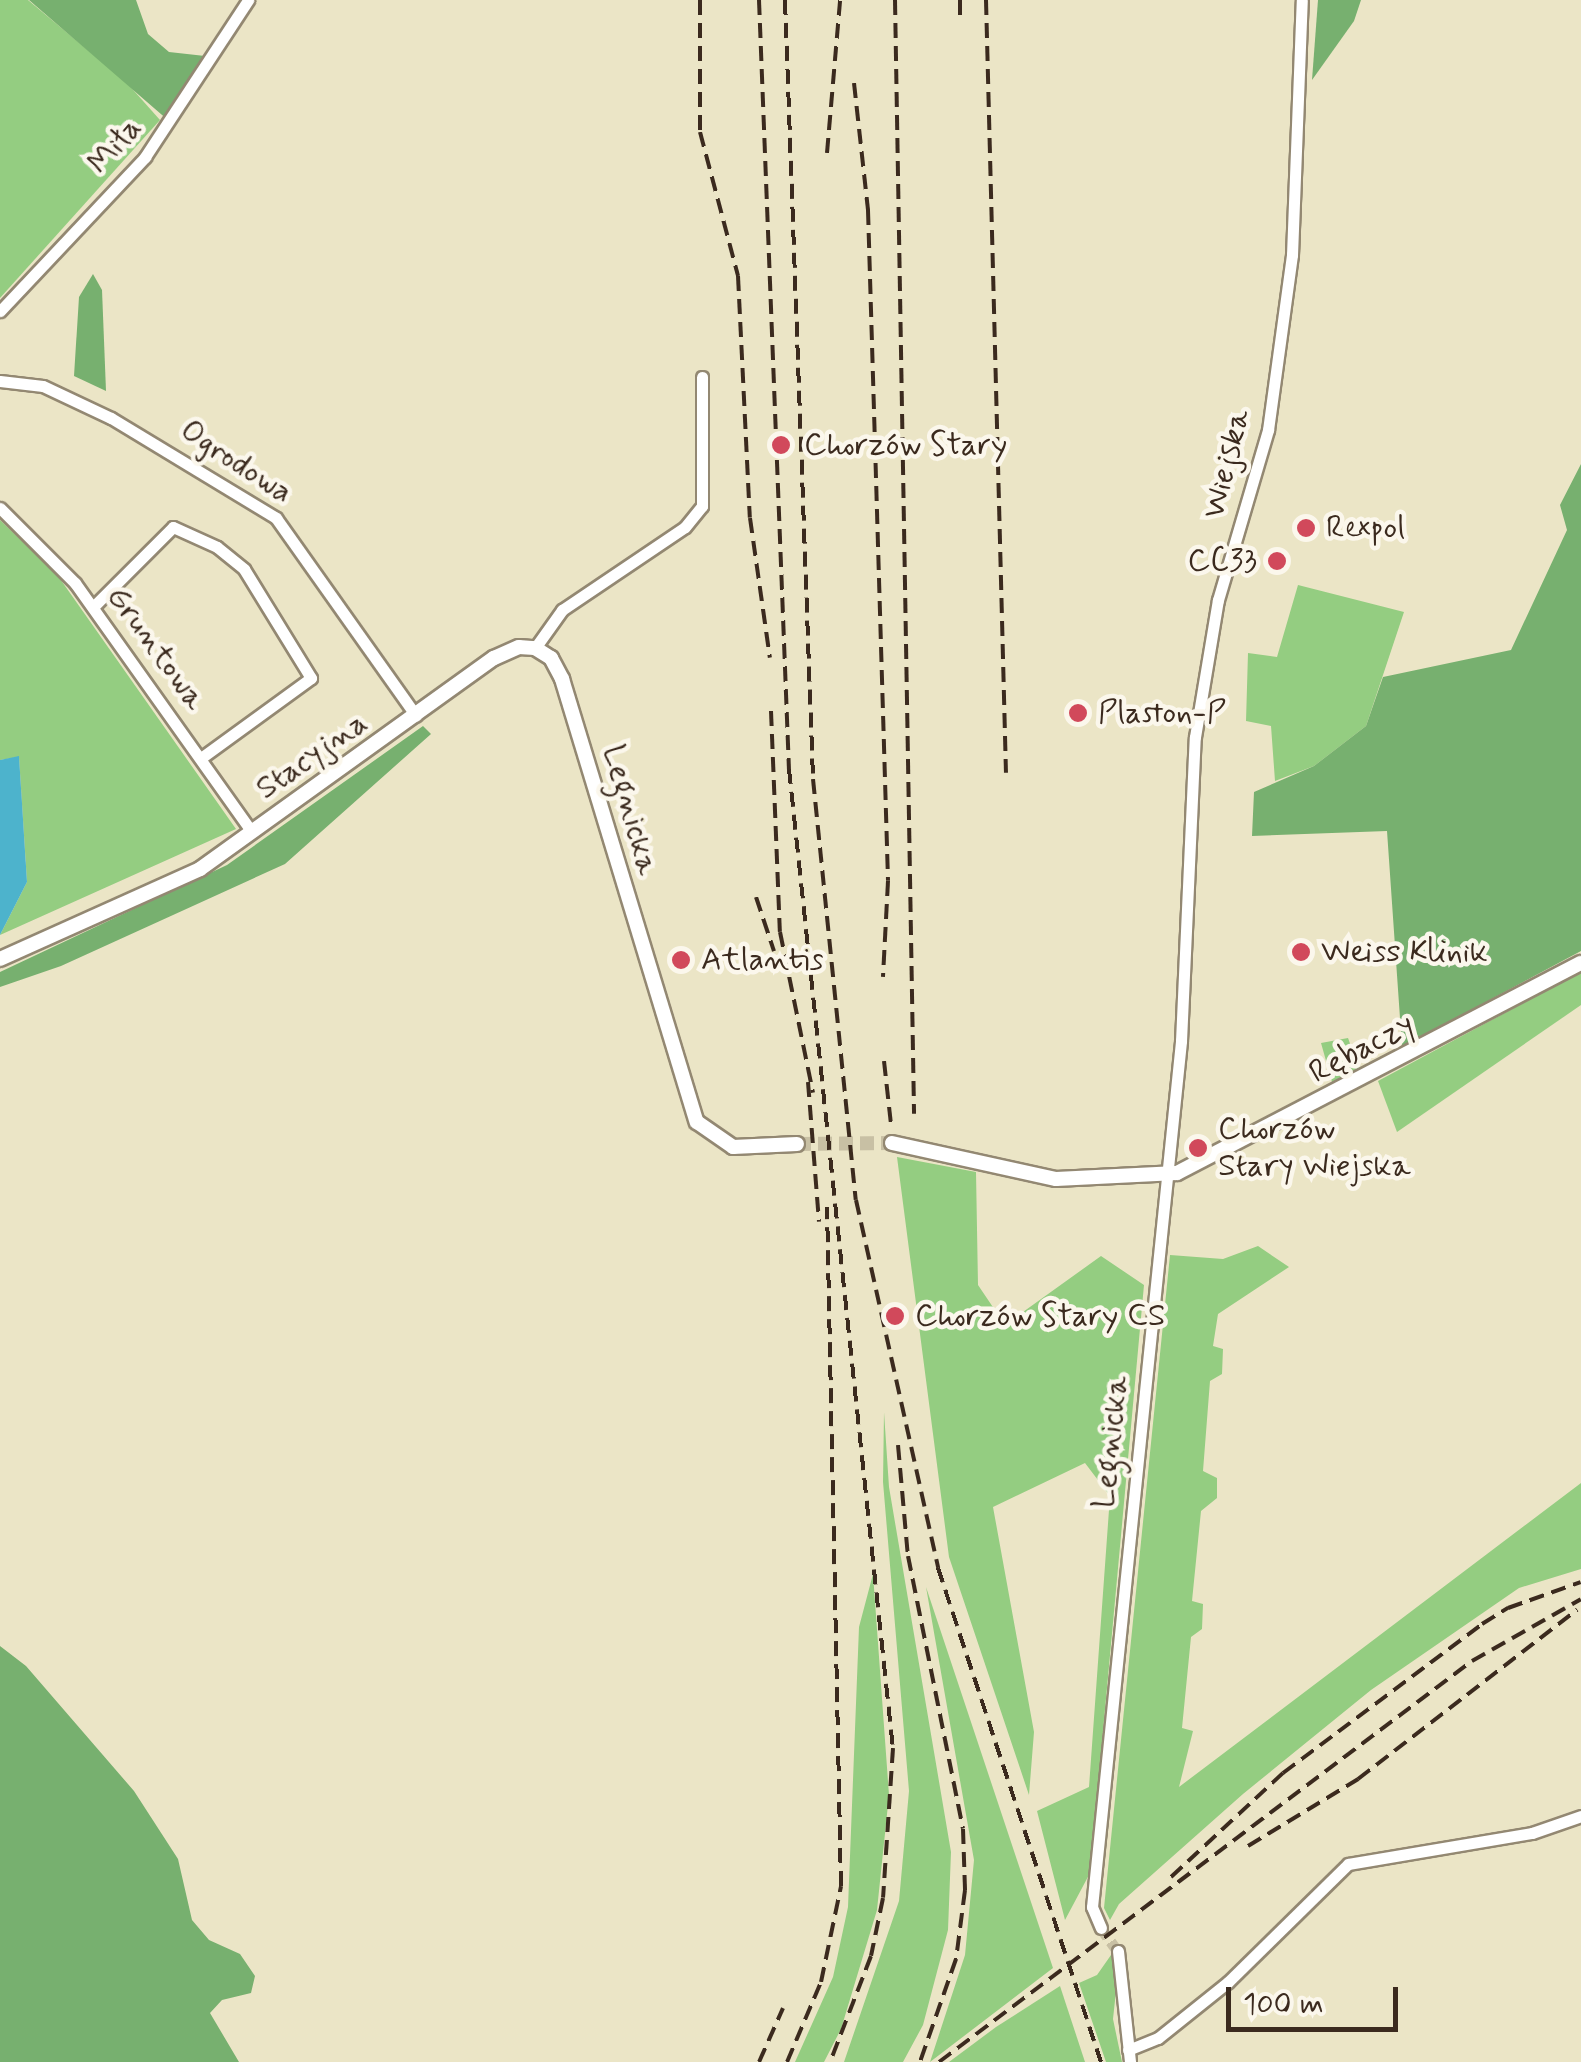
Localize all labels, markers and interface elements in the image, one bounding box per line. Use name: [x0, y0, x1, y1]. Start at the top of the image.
street label: Miła: [80, 110, 150, 182]
street label: Wiejska: [1195, 405, 1259, 523]
street label: Ogrodowa: [173, 412, 299, 512]
place label: Chorzów Stary: [804, 426, 1006, 464]
marker: Chorzów Stary: [768, 432, 794, 458]
place label: Rexpol: [1326, 509, 1405, 547]
marker: Rexpol: [1295, 517, 1317, 539]
place label: CC33: [1188, 542, 1257, 580]
marker: CC33: [1266, 550, 1288, 572]
street label: Gruntowa: [98, 579, 214, 717]
place label: Plaston-P: [1098, 694, 1226, 732]
marker: Plaston-P: [1067, 702, 1089, 724]
street label: Stacyjna: [249, 704, 375, 808]
street label: Legnicka: [593, 741, 667, 879]
place label: Weiss Klinik: [1321, 933, 1492, 971]
place label: Atlantis: [701, 941, 824, 979]
marker: Weiss Klinik: [1290, 941, 1312, 963]
marker: Atlantis: [670, 949, 692, 971]
street label: Rębaczy: [1303, 1006, 1421, 1092]
place label: Chorzów Stary Wiejska: [1218, 1111, 1413, 1186]
marker: Chorzów Stary Wiejska: [1187, 1137, 1209, 1159]
place label: Chorzów Stary CS: [915, 1297, 1164, 1335]
marker: Chorzów Stary CS: [884, 1305, 906, 1327]
street label: Legnicka: [1085, 1374, 1137, 1510]
scale bar: [1231, 1967, 1404, 2029]
text: 100 m: [1243, 1985, 1324, 2024]

